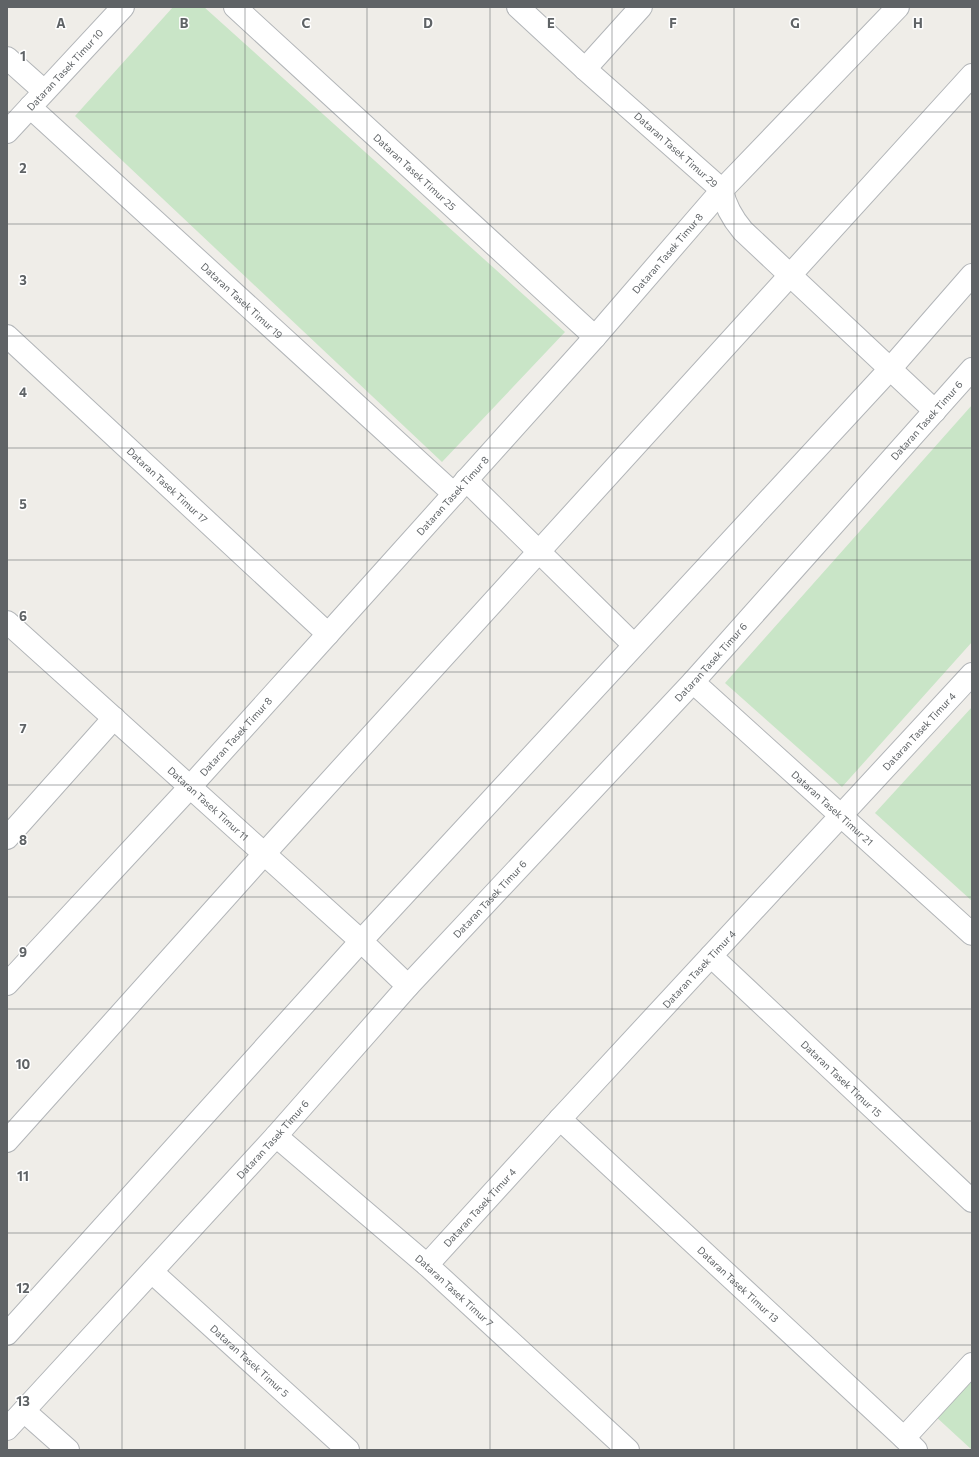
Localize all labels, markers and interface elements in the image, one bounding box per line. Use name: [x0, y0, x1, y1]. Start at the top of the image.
text: A: [56, 15, 66, 31]
text: B: [180, 15, 189, 31]
text: C: [302, 15, 311, 31]
text: D: [423, 15, 433, 31]
text: E: [547, 15, 555, 31]
text: F: [669, 15, 677, 31]
text: G: [790, 15, 800, 31]
text: H: [913, 15, 923, 31]
street label: Dataran Tasek Timur 10: [24, 26, 106, 112]
street label: Dataran Tasek Timur 29: [632, 109, 721, 190]
street label: Dataran Tasek Timur 25: [371, 131, 459, 213]
text: 2: [19, 160, 27, 176]
street label: Dataran Tasek Timur 8: [629, 211, 705, 296]
street label: Dataran Tasek Timur 19: [199, 260, 285, 341]
text: 3: [19, 272, 27, 288]
street label: Dataran Tasek Timur 6: [888, 378, 965, 462]
text: 4: [19, 384, 27, 400]
street label: Dataran Tasek Timur 17: [125, 445, 210, 525]
street label: Dataran Tasek Timur 8: [414, 454, 491, 538]
text: 5: [19, 496, 27, 512]
text: 6: [19, 608, 27, 624]
street label: Dataran Tasek Timur 6: [672, 620, 749, 704]
street label: Dataran Tasek Timur 4: [880, 690, 958, 773]
street label: Dataran Tasek Timur 8: [197, 695, 274, 778]
text: 7: [19, 720, 27, 736]
street label: Dataran Tasek Timur 11: [165, 764, 251, 843]
street label: Dataran Tasek Timur 21: [789, 768, 876, 848]
text: 8: [19, 832, 27, 848]
street label: Dataran Tasek Timur 6: [450, 858, 529, 940]
street label: Dataran Tasek Timur 4: [660, 927, 738, 1010]
text: 9: [19, 944, 27, 960]
street label: Dataran Tasek Timur 15: [799, 1038, 884, 1119]
text: 10: [16, 1056, 31, 1072]
street label: Dataran Tasek Timur 6: [234, 1097, 311, 1181]
street label: Dataran Tasek Timur 4: [441, 1166, 518, 1249]
text: 11: [17, 1168, 29, 1184]
street label: Dataran Tasek Timur 13: [695, 1244, 781, 1325]
street label: Dataran Tasek Timur 7: [413, 1252, 496, 1329]
text: 12: [16, 1280, 30, 1296]
street label: Dataran Tasek Timur 5: [208, 1322, 292, 1400]
text: 13: [16, 1393, 30, 1409]

